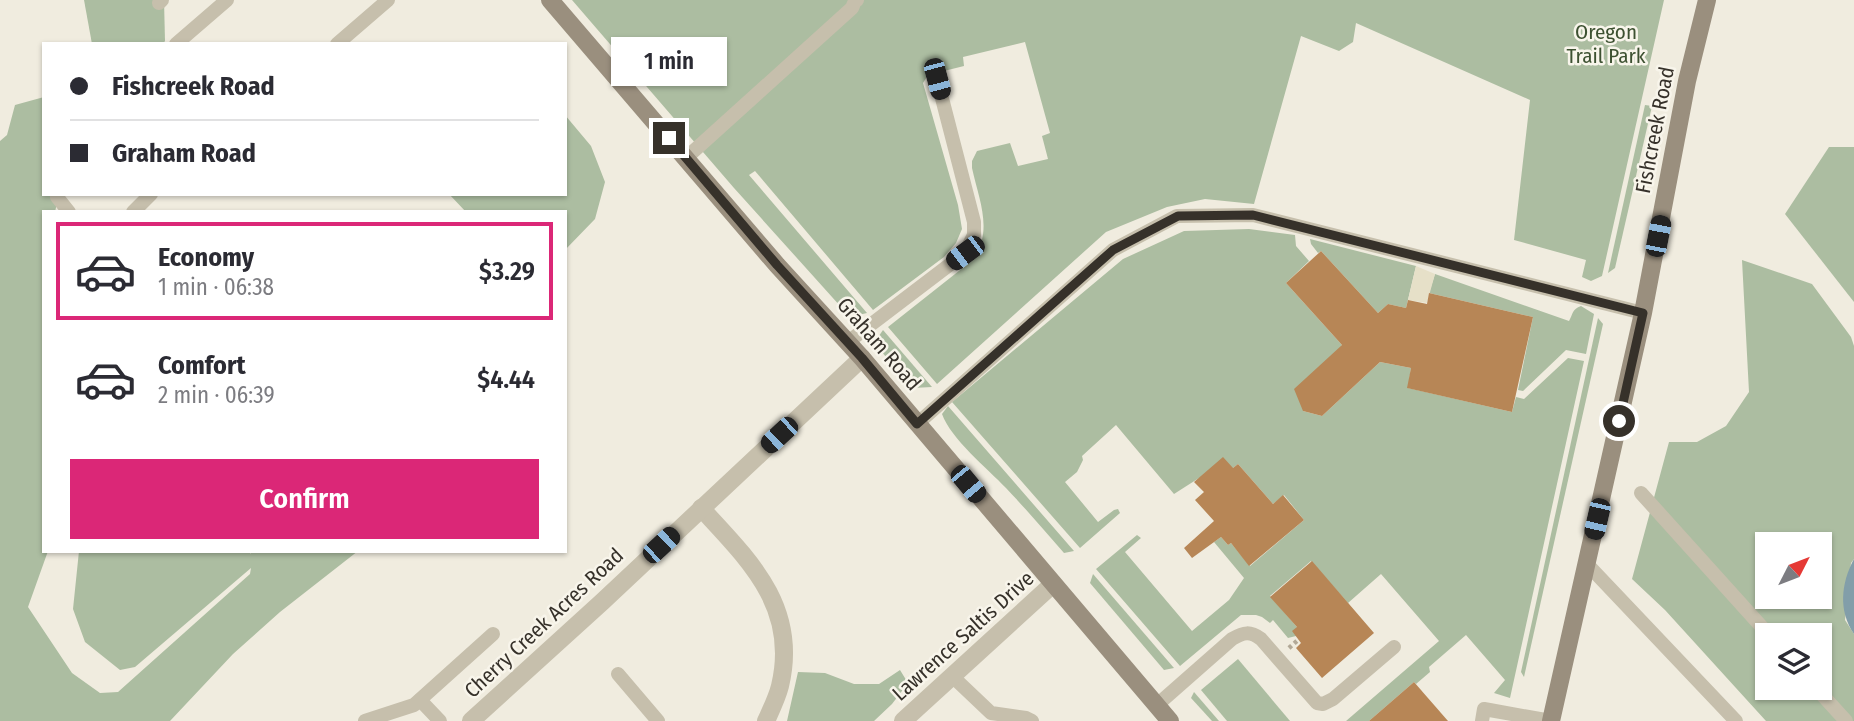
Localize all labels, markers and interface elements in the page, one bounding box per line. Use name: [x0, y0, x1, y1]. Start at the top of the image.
park label: Oregon Trail Park: [1566, 19, 1646, 69]
callout: 1 min: [611, 37, 727, 86]
text: 1 min: [644, 47, 694, 75]
car: [922, 56, 953, 102]
street label: Fishcreek Road: [1630, 64, 1680, 196]
text: Fishcreek Road: [112, 71, 275, 102]
route end: [653, 122, 685, 154]
text: Graham Road: [112, 138, 256, 169]
car: [1644, 213, 1673, 259]
car: [942, 232, 989, 274]
icon: car: [74, 240, 137, 303]
text: Economy: [158, 242, 254, 273]
text: $3.29: [479, 256, 535, 287]
text: 1 min · 06:38: [158, 273, 274, 301]
street label: Graham Road: [831, 292, 927, 396]
icon: car: [74, 348, 137, 411]
text: Comfort: [158, 350, 246, 381]
text: $4.44: [477, 364, 535, 395]
text: 2 min · 06:39: [158, 381, 275, 409]
route start: [1603, 405, 1635, 437]
car: [757, 413, 802, 457]
button: Confirm: [70, 459, 539, 539]
car: [947, 461, 990, 507]
car: [1583, 496, 1612, 542]
car: [639, 523, 684, 567]
north arrow: [1755, 532, 1832, 609]
map controls: [1755, 532, 1832, 700]
street label: Cherry Creek Acres Road: [459, 543, 629, 703]
street label: Lawrence Saltis Drive: [887, 566, 1039, 706]
button: layers: [1755, 623, 1832, 700]

